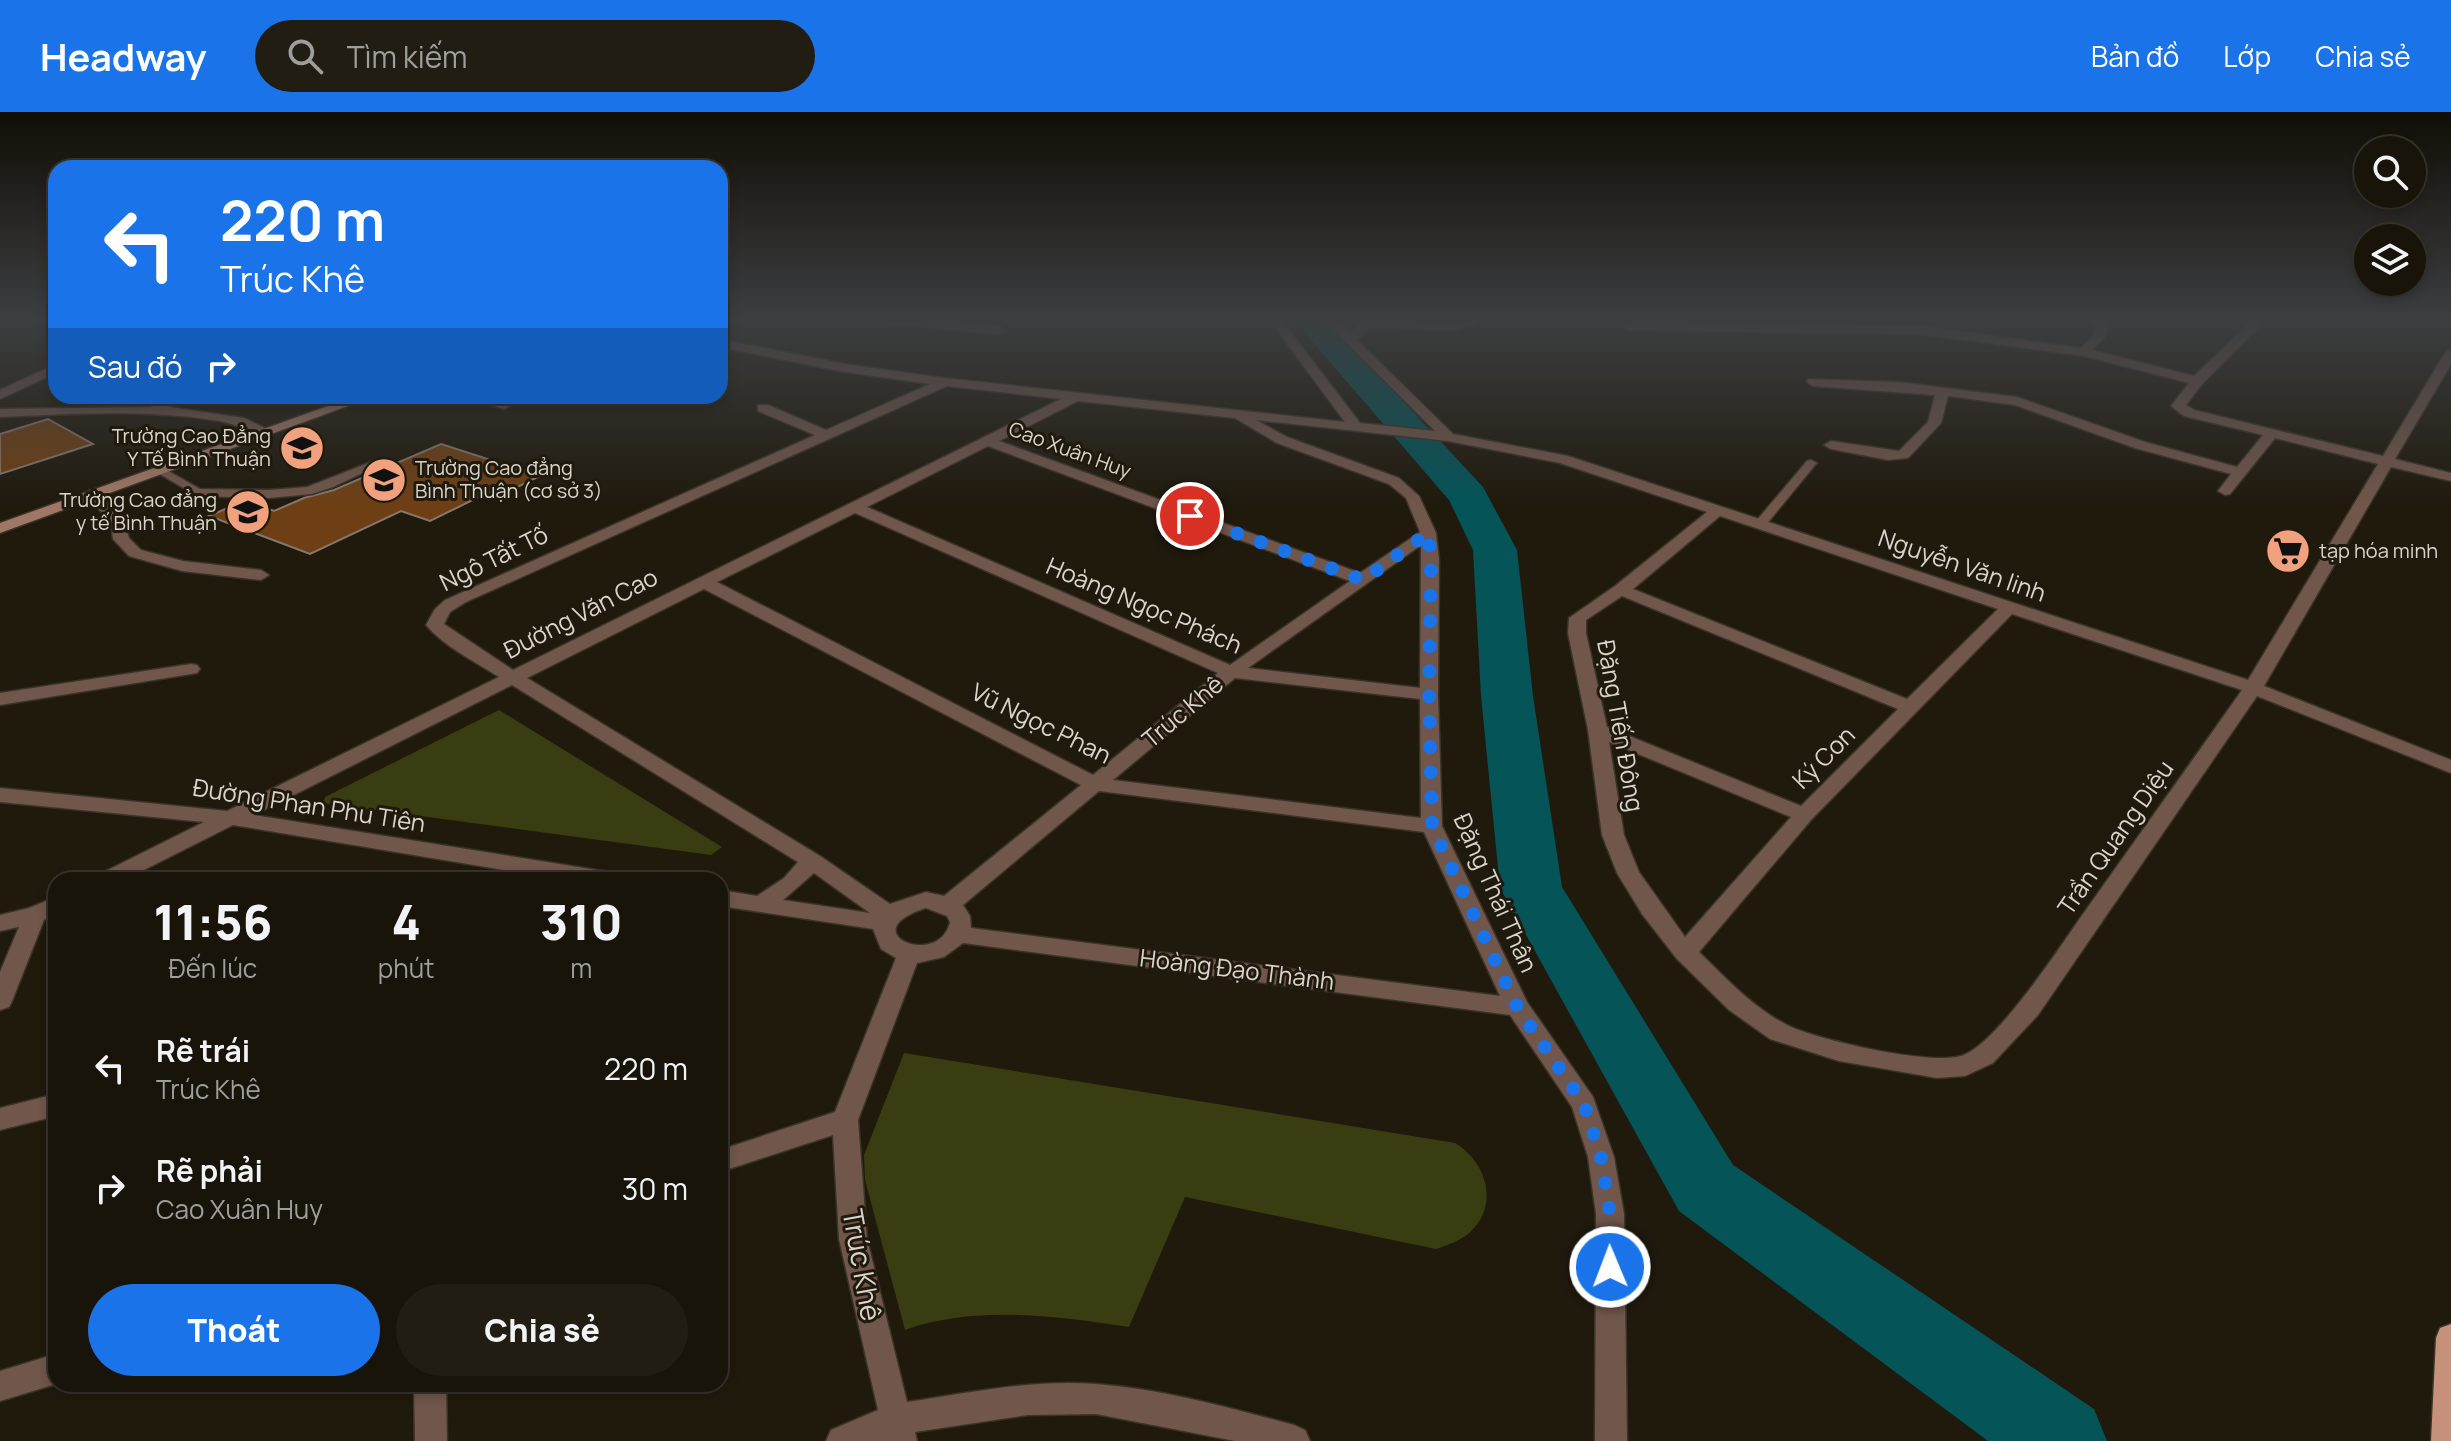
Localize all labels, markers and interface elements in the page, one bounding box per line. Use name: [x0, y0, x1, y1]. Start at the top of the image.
search box: [255, 20, 815, 92]
text: Headway: [40, 30, 207, 82]
icon: search: [283, 34, 327, 78]
text: Tìm kiếm: [347, 36, 467, 77]
text: Bản đồ: [2091, 37, 2179, 75]
text: Lớp: [2223, 37, 2271, 75]
text: Chia sẻ: [2315, 37, 2411, 75]
map controls: [2354, 136, 2426, 296]
button: search: [2354, 136, 2426, 208]
text: 220 m: [220, 181, 385, 258]
icon: left: [88, 192, 192, 296]
button: layers: [2354, 224, 2426, 296]
text: Trúc Khê: [220, 254, 365, 303]
icon: right: [199, 344, 243, 388]
text: Sau đó: [88, 346, 183, 387]
street label: Cao Xuân Huy: [1005, 415, 1136, 484]
place label: Trường Cao Đẳng Y Tế Bình Thuận: [112, 422, 271, 472]
school or university icon: Trường Cao Đẳng Y Tế Bình Thuận: [278, 424, 326, 472]
place label: Trường Cao đẳng Bình Thuận (cơ sở 3): [415, 454, 603, 504]
school or university icon: Trường Cao đẳng Bình Thuận (cơ sở 3): [360, 456, 408, 504]
pin: [1156, 482, 1224, 550]
place label: Trường Cao đẳng y tế Bình Thuận: [59, 486, 217, 536]
school or university icon: Trường Cao đẳng y tế Bình Thuận: [224, 488, 272, 536]
icon: arrive: [1168, 494, 1212, 538]
street label: Ngô Tất Tố: [434, 517, 553, 598]
street label: Nguyễn Văn linh: [1874, 520, 2051, 609]
supermarket icon: tạp hóa minh: [2264, 527, 2312, 575]
place label: tạp hóa minh: [2319, 537, 2438, 564]
street label: Hoàng Ngọc Phách: [1042, 548, 1248, 661]
street label: Đường Văn Cao: [498, 560, 663, 666]
street label: Đặng Tiến Đông: [1590, 637, 1653, 814]
street label: Trúc Khê: [1134, 667, 1230, 755]
street label: Vũ Ngọc Phan: [966, 674, 1117, 771]
street label: Ký Con: [1784, 718, 1862, 796]
street label: Trần Quang Diệu: [2049, 753, 2180, 921]
street label: Đường Phan Phu Tiên: [191, 770, 428, 839]
street label: Đặng Thái Thân: [1447, 808, 1546, 977]
text: 11:56: [153, 889, 272, 954]
text: 4: [391, 889, 421, 954]
text: 310: [540, 889, 622, 954]
street label: Hoàng Đạo Thành: [1138, 940, 1336, 997]
text: Đến lúc: [169, 950, 257, 986]
text: phút: [378, 950, 435, 986]
text: m: [570, 950, 592, 986]
text: Rẽ trái: [156, 1030, 250, 1071]
icon: left: [88, 1046, 132, 1090]
text: 220 m: [604, 1048, 688, 1089]
text: Trúc Khê: [156, 1071, 261, 1107]
text: Rẽ phải: [156, 1150, 263, 1191]
icon: right: [88, 1166, 132, 1210]
text: 30 m: [622, 1168, 688, 1209]
text: Cao Xuân Huy: [156, 1191, 323, 1227]
street label: Trúc Khê: [834, 1206, 891, 1324]
position arrow: [1568, 1225, 1652, 1309]
button: Thoát: [88, 1284, 380, 1376]
button: Chia sẻ: [396, 1284, 688, 1376]

